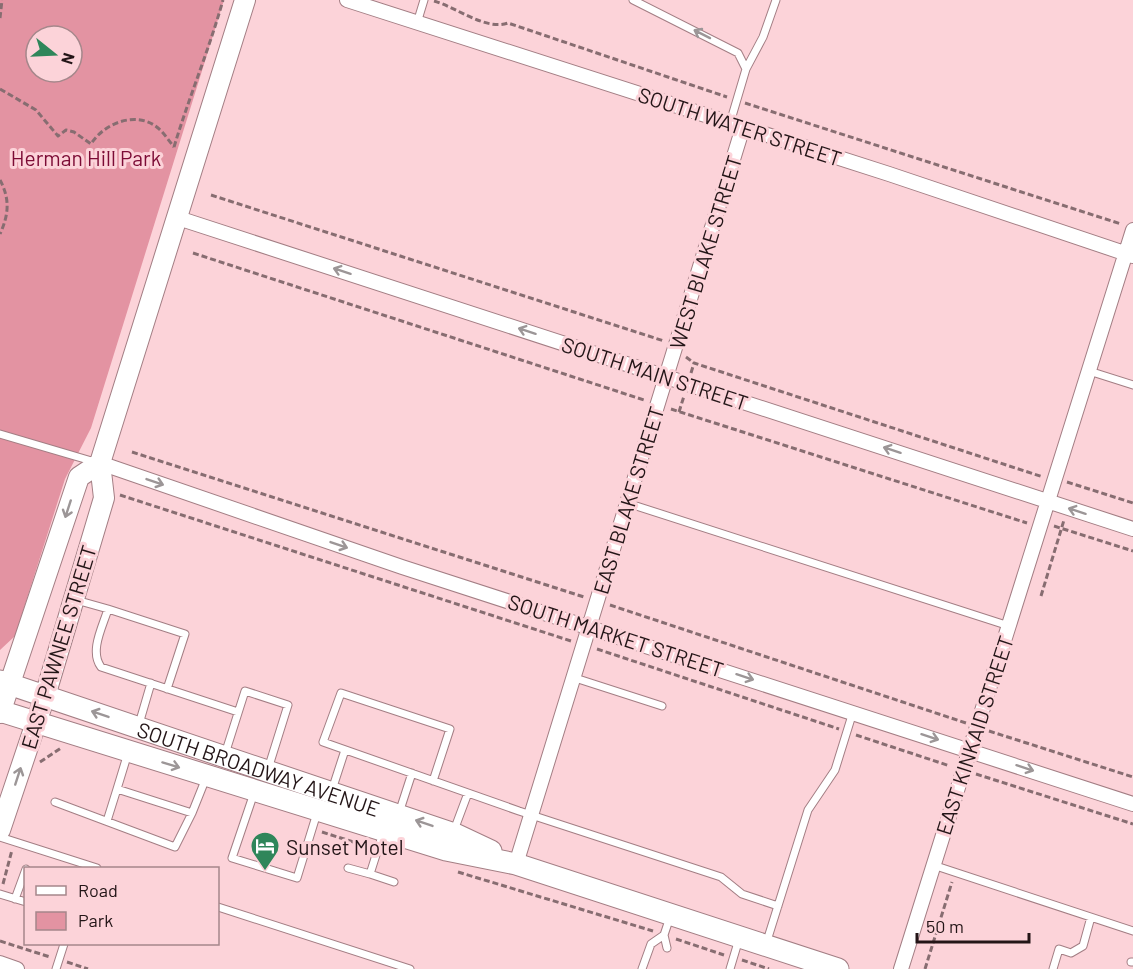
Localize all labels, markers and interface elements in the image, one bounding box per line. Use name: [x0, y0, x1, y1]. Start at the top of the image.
north arrow: [24, 24, 84, 84]
one-way arrow: [693, 28, 711, 40]
text: N: [58, 51, 79, 67]
street label: SOUTH WATER STREET: [635, 81, 845, 171]
park label: Herman Hill Park: [11, 145, 161, 170]
street label: WEST BLAKE STREET: [664, 152, 746, 352]
one-way arrow: [333, 264, 352, 275]
one-way arrow: [518, 325, 537, 336]
street label: SOUTH MAIN STREET: [559, 331, 751, 415]
street label: EAST BLAKE STREET: [588, 403, 668, 597]
one-way arrow: [883, 444, 902, 455]
one-way arrow: [145, 478, 164, 489]
one-way arrow: [62, 499, 73, 518]
one-way arrow: [1068, 504, 1087, 515]
one-way arrow: [329, 541, 348, 552]
street label: EAST PAWNEE STREET: [15, 542, 101, 752]
street label: SOUTH MARKET STREET: [505, 588, 727, 682]
street label: EAST KINKAID STREET: [930, 632, 1018, 838]
one-way arrow: [735, 672, 754, 683]
one-way arrow: [91, 708, 110, 719]
street label: SOUTH BROADWAY AVENUE: [134, 716, 383, 821]
one-way arrow: [920, 733, 939, 744]
one-way arrow: [161, 760, 180, 771]
one-way arrow: [1015, 764, 1034, 775]
one-way arrow: [13, 767, 24, 786]
one-way arrow: [415, 817, 434, 828]
hotel icon: Sunset Motel: [249, 830, 281, 872]
place label: Sunset Motel: [286, 834, 404, 859]
legend: [24, 867, 219, 945]
text: Road: [78, 879, 118, 901]
scale bar: [917, 906, 1030, 944]
text: Park: [78, 909, 113, 931]
text: 50 m: [926, 915, 964, 937]

